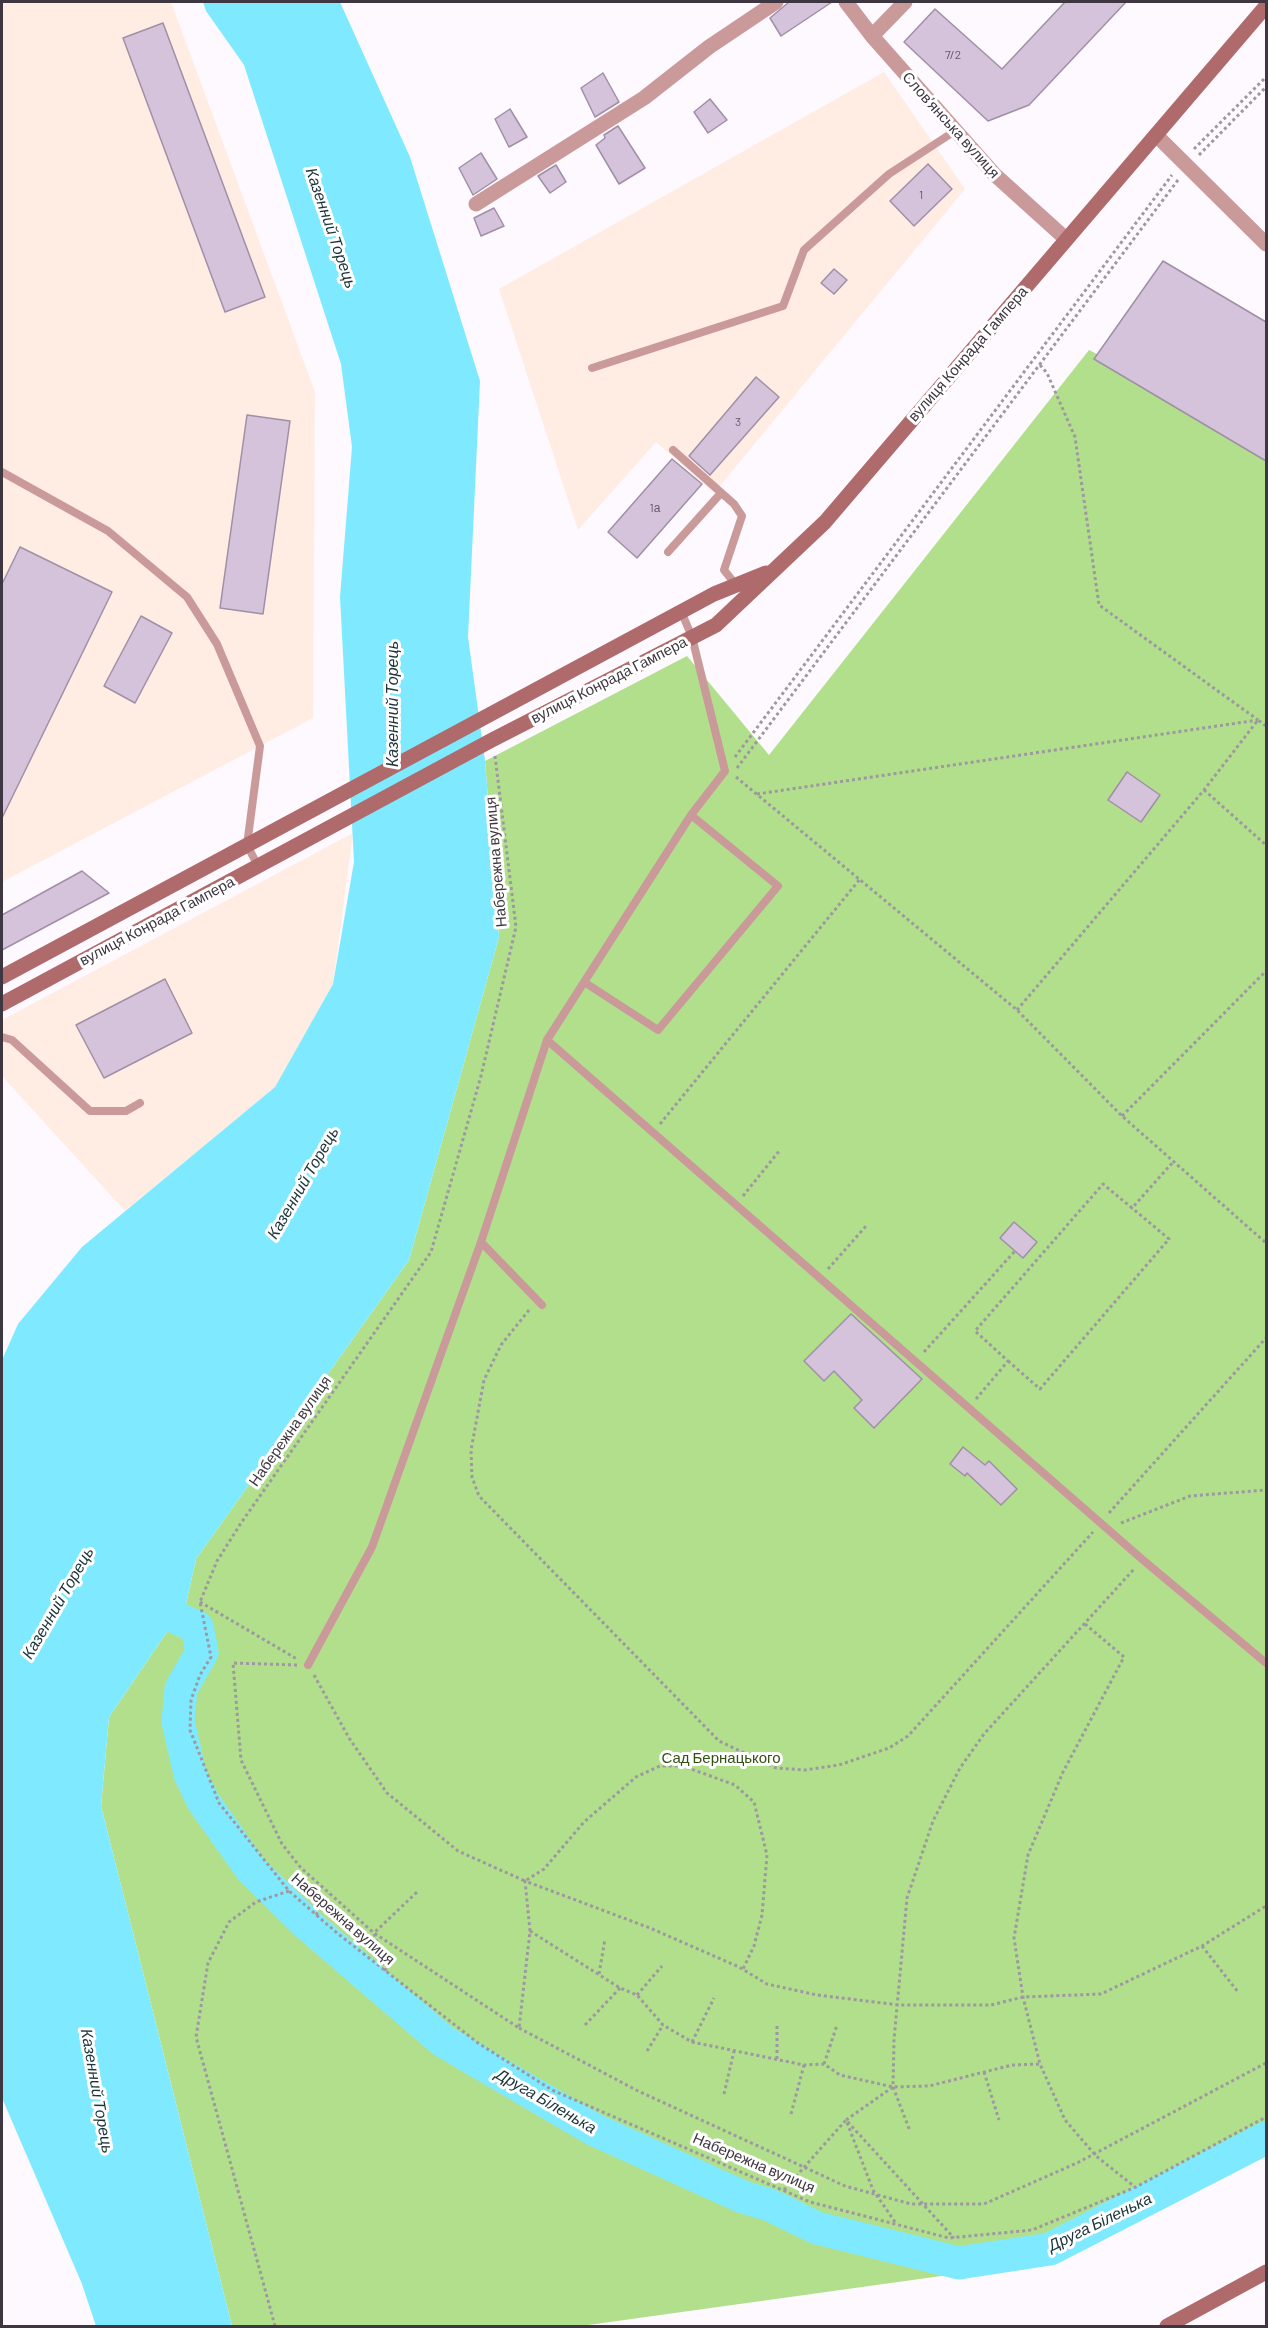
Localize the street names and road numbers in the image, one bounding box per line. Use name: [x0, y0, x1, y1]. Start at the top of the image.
street label: Слов’янська вулиця: [899, 68, 1003, 182]
street label: вулиця Конрада Гампера: [904, 283, 1032, 425]
street label: вулиця Конрада Гампера: [528, 633, 690, 727]
street label: Набережна вулиця: [481, 796, 511, 928]
street label: вулиця Конрада Гампера: [76, 872, 238, 970]
street label: Набережна вулиця: [245, 1372, 335, 1490]
street label: Набережна вулиця: [288, 1869, 398, 1969]
street label: Набережна вулиця: [690, 2129, 818, 2197]

